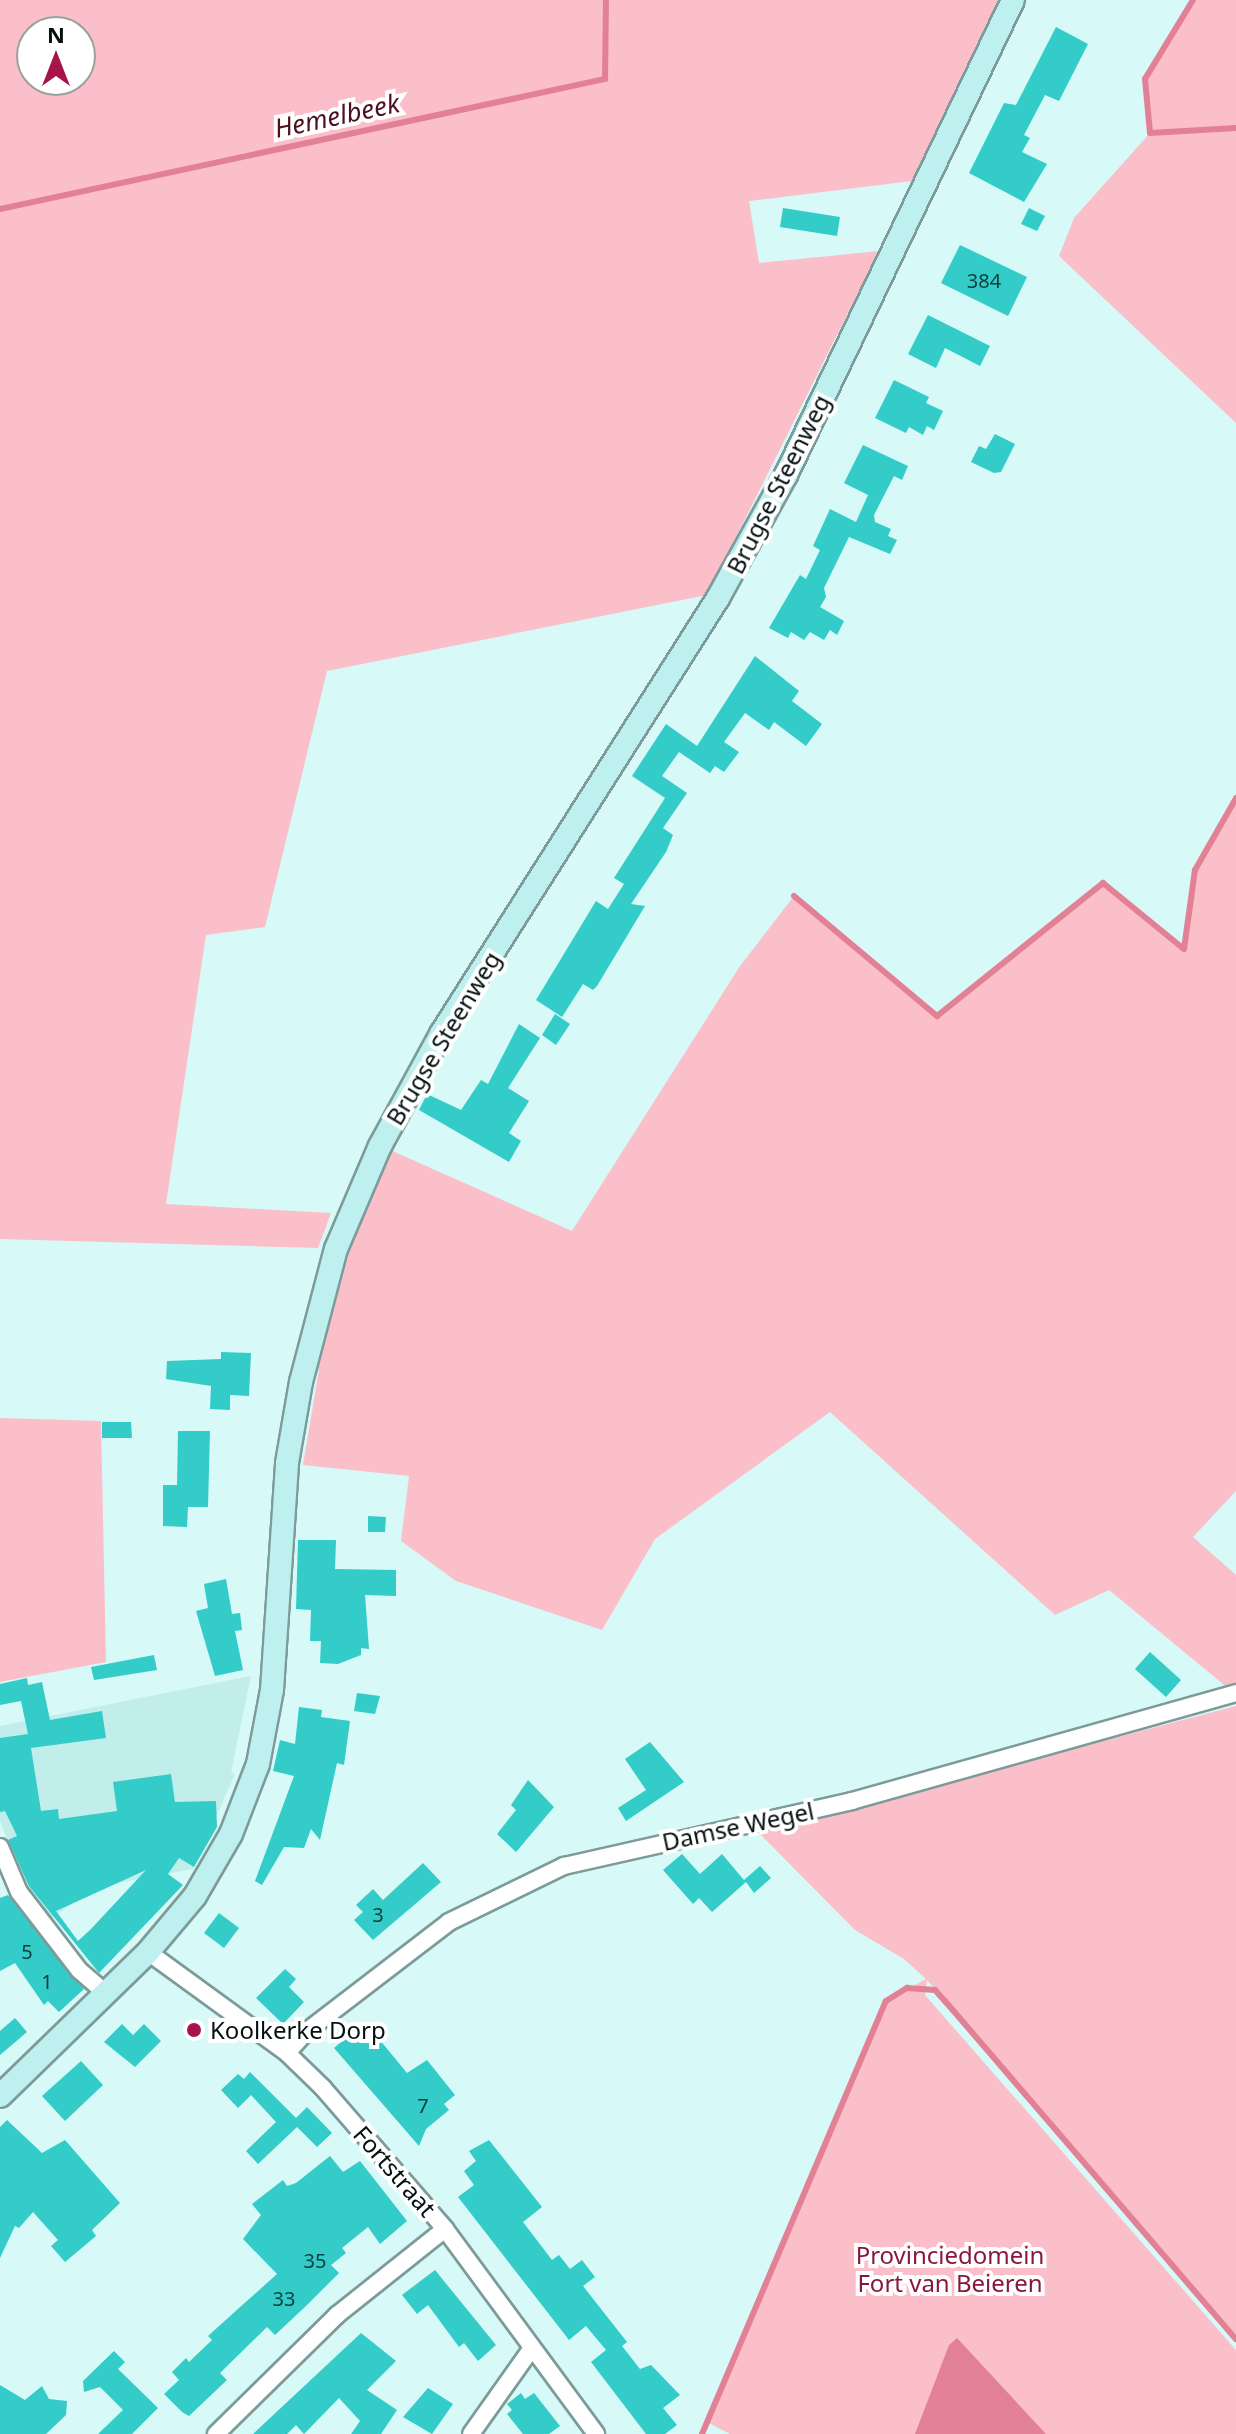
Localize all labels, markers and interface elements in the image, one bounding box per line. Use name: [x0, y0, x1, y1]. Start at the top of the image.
north arrow: [16, 16, 96, 96]
text: N: [47, 19, 65, 49]
water label: Hemelbeek: [272, 88, 402, 144]
house number: 384: [967, 268, 1001, 292]
street label: Brugse Steenweg: [720, 390, 836, 578]
street label: Brugse Steenweg: [380, 946, 506, 1130]
street label: Damse Wegel: [659, 1796, 817, 1856]
house number: 3: [372, 1902, 384, 1926]
house number: 5: [21, 1939, 33, 1963]
house number: 1: [41, 1969, 53, 1993]
place label: Koolkerke Dorp: [210, 2016, 386, 2044]
marker: Koolkerke Dorp: [185, 2021, 203, 2039]
house number: 7: [417, 2093, 429, 2117]
street label: Fortstraat: [348, 2120, 442, 2222]
park label: Provinciedomein Fort van Beieren: [856, 2241, 1044, 2297]
house number: 35: [304, 2248, 326, 2272]
house number: 33: [273, 2286, 295, 2310]

